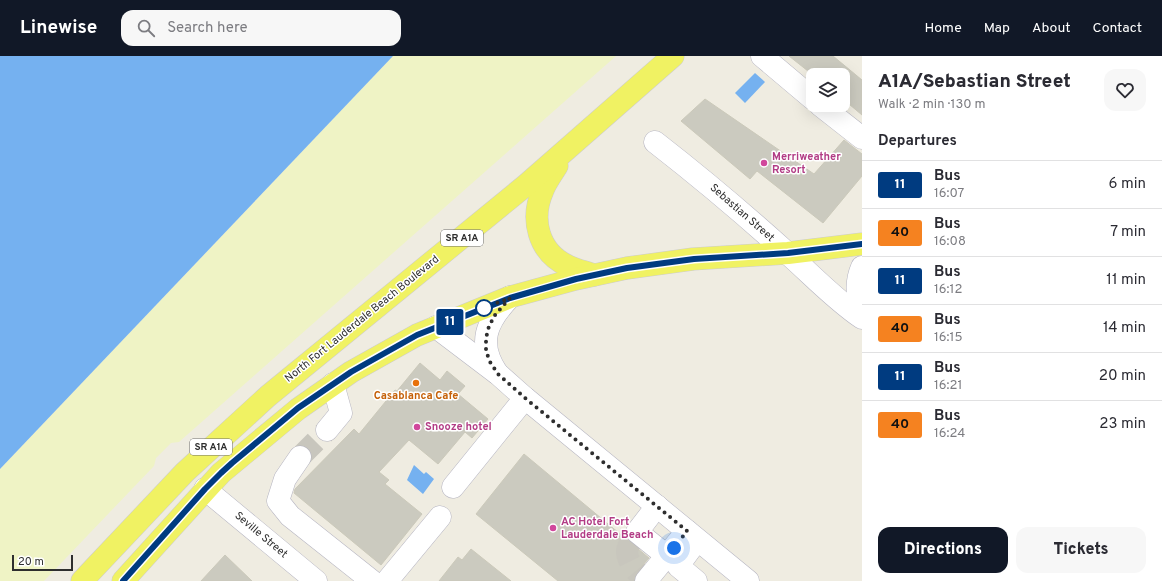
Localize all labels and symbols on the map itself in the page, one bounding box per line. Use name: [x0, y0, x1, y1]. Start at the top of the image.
place label: Merriweather Resort: [772, 150, 841, 177]
marker: Merriweather Resort: [759, 158, 769, 168]
street label: Sebastian Street: [707, 181, 777, 245]
road number: SR A1A: [441, 230, 483, 246]
street label: North Fort Lauderdale Beach Boulevard: [282, 252, 442, 386]
unlabelled marker: [475, 299, 493, 317]
line badge: 11: [432, 309, 468, 335]
marker: Casablanca Cafe: [411, 378, 421, 388]
place label: Casablanca Cafe: [374, 389, 458, 403]
place label: Snooze hotel: [425, 420, 492, 434]
marker: Snooze hotel: [412, 422, 422, 432]
road number: SR A1A: [190, 439, 232, 455]
street label: Seville Street: [232, 509, 290, 561]
place label: AC Hotel Fort Lauderdale Beach: [561, 515, 654, 542]
marker: AC Hotel Fort Lauderdale Beach: [548, 523, 558, 533]
your location: [664, 538, 684, 558]
scale bar: [12, 553, 73, 572]

